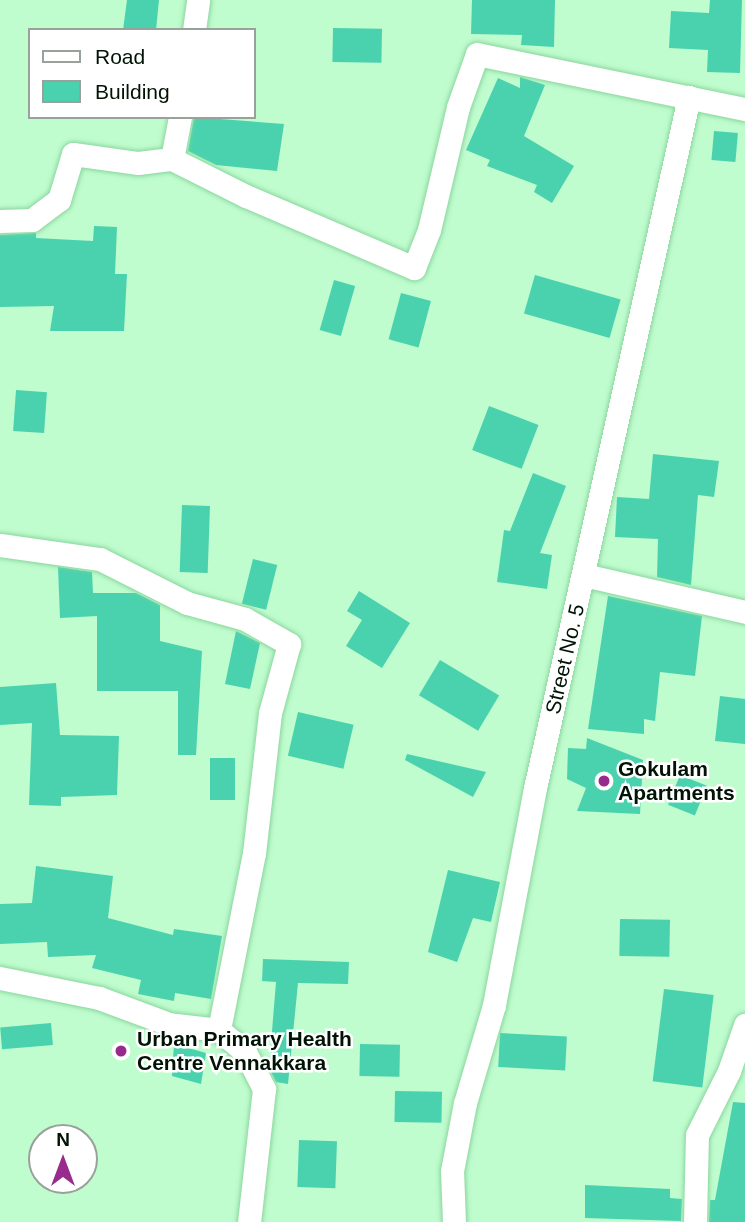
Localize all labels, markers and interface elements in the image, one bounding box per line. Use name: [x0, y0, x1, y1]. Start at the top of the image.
legend: [28, 28, 256, 119]
text: Road: [95, 45, 145, 68]
text: Building: [95, 80, 170, 103]
street label: Street No. 5: [540, 602, 590, 716]
place label: Gokulam Apartments: [618, 756, 735, 806]
marker: Gokulam Apartments: [596, 773, 612, 789]
place label: Urban Primary Health Centre Vennakkara: [137, 1026, 352, 1076]
marker: Urban Primary Health Centre Vennakkara: [111, 1041, 131, 1061]
north arrow: [28, 1124, 98, 1194]
text: N: [56, 1129, 70, 1150]

